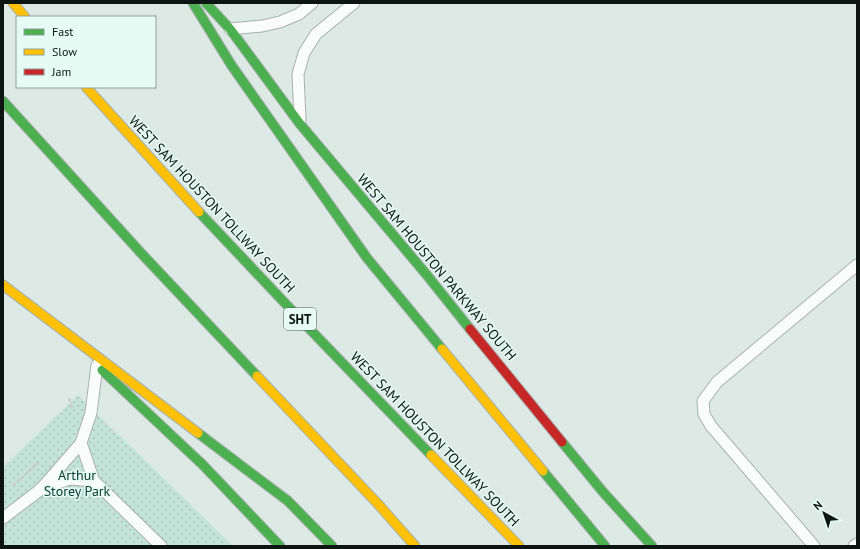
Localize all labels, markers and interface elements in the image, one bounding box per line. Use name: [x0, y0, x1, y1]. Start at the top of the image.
legend: [16, 16, 156, 88]
text: Fast: [52, 24, 73, 39]
text: Slow: [52, 44, 77, 59]
text: Jam: [51, 64, 71, 79]
street label: WEST SAM HOUSTON TOLLWAY SOUTH: [125, 112, 299, 296]
street label: WEST SAM HOUSTON PARKWAY SOUTH: [354, 170, 520, 364]
road number: SHT: [284, 308, 316, 330]
street label: WEST SAM HOUSTON TOLLWAY SOUTH: [347, 348, 523, 530]
park label: Arthur Storey Park: [44, 466, 111, 500]
north arrow: [804, 493, 844, 533]
text: N: [810, 498, 825, 513]

